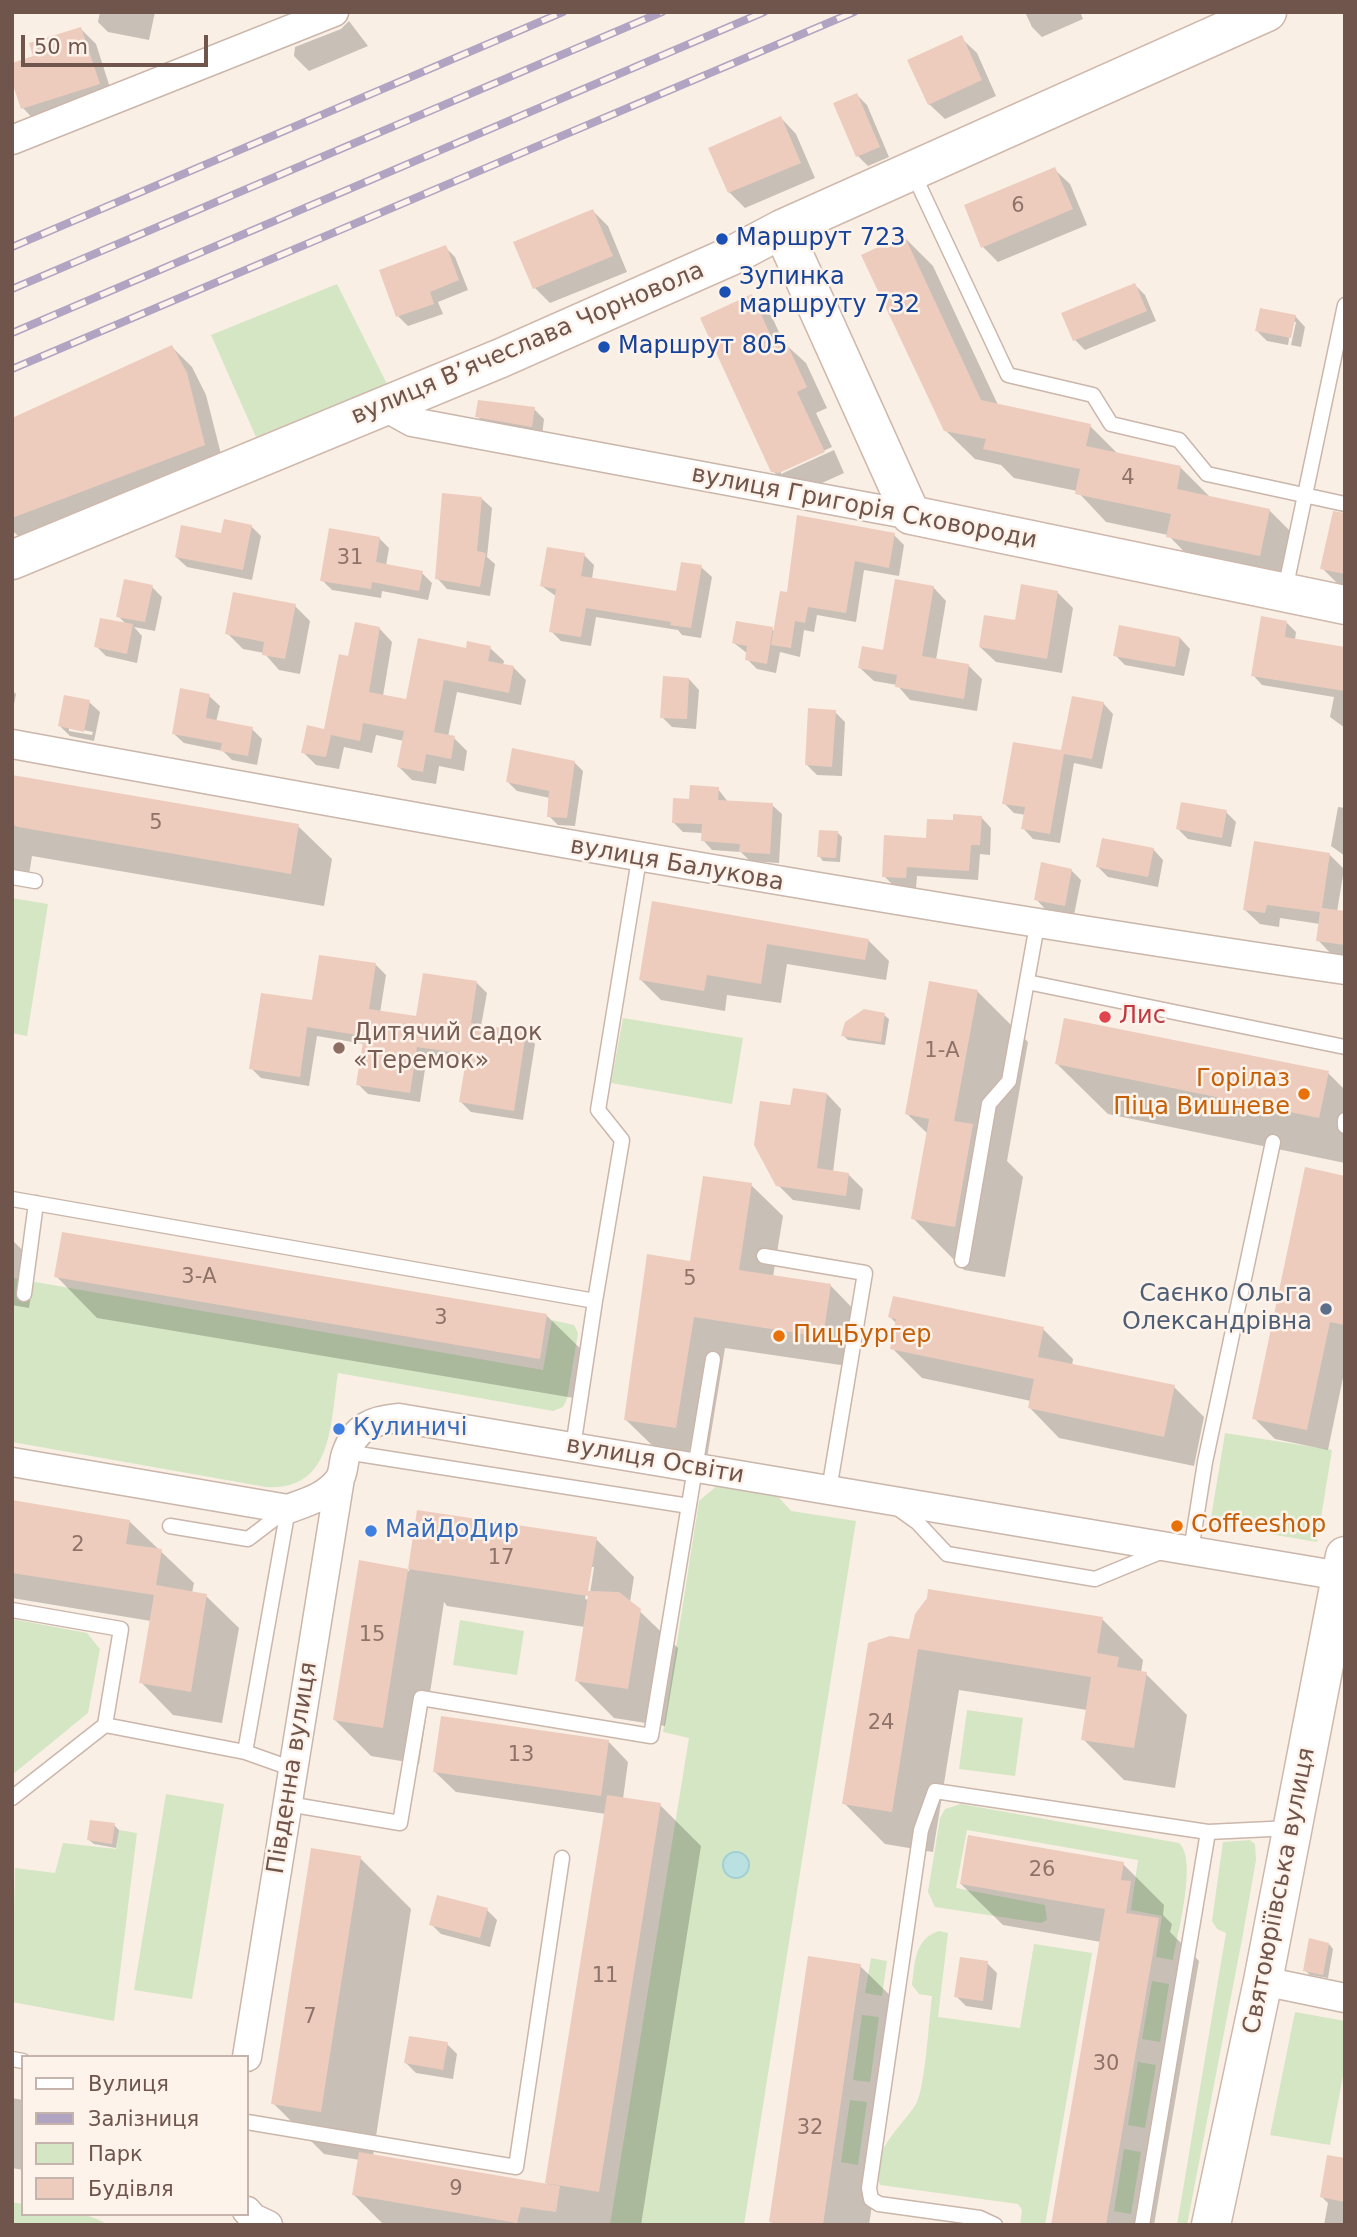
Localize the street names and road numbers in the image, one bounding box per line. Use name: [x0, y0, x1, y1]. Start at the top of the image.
street label: вулиця Вʼячеслава Чорновола: [347, 256, 709, 432]
street label: вулиця Григорія Сковороди: [689, 460, 1039, 556]
street label: вулиця Балукова: [568, 832, 786, 898]
street label: вулиця Освіти: [564, 1431, 746, 1491]
street label: Південна вулиця: [262, 1660, 324, 1876]
street label: Святоюріївська вулиця: [1238, 1745, 1322, 2037]

